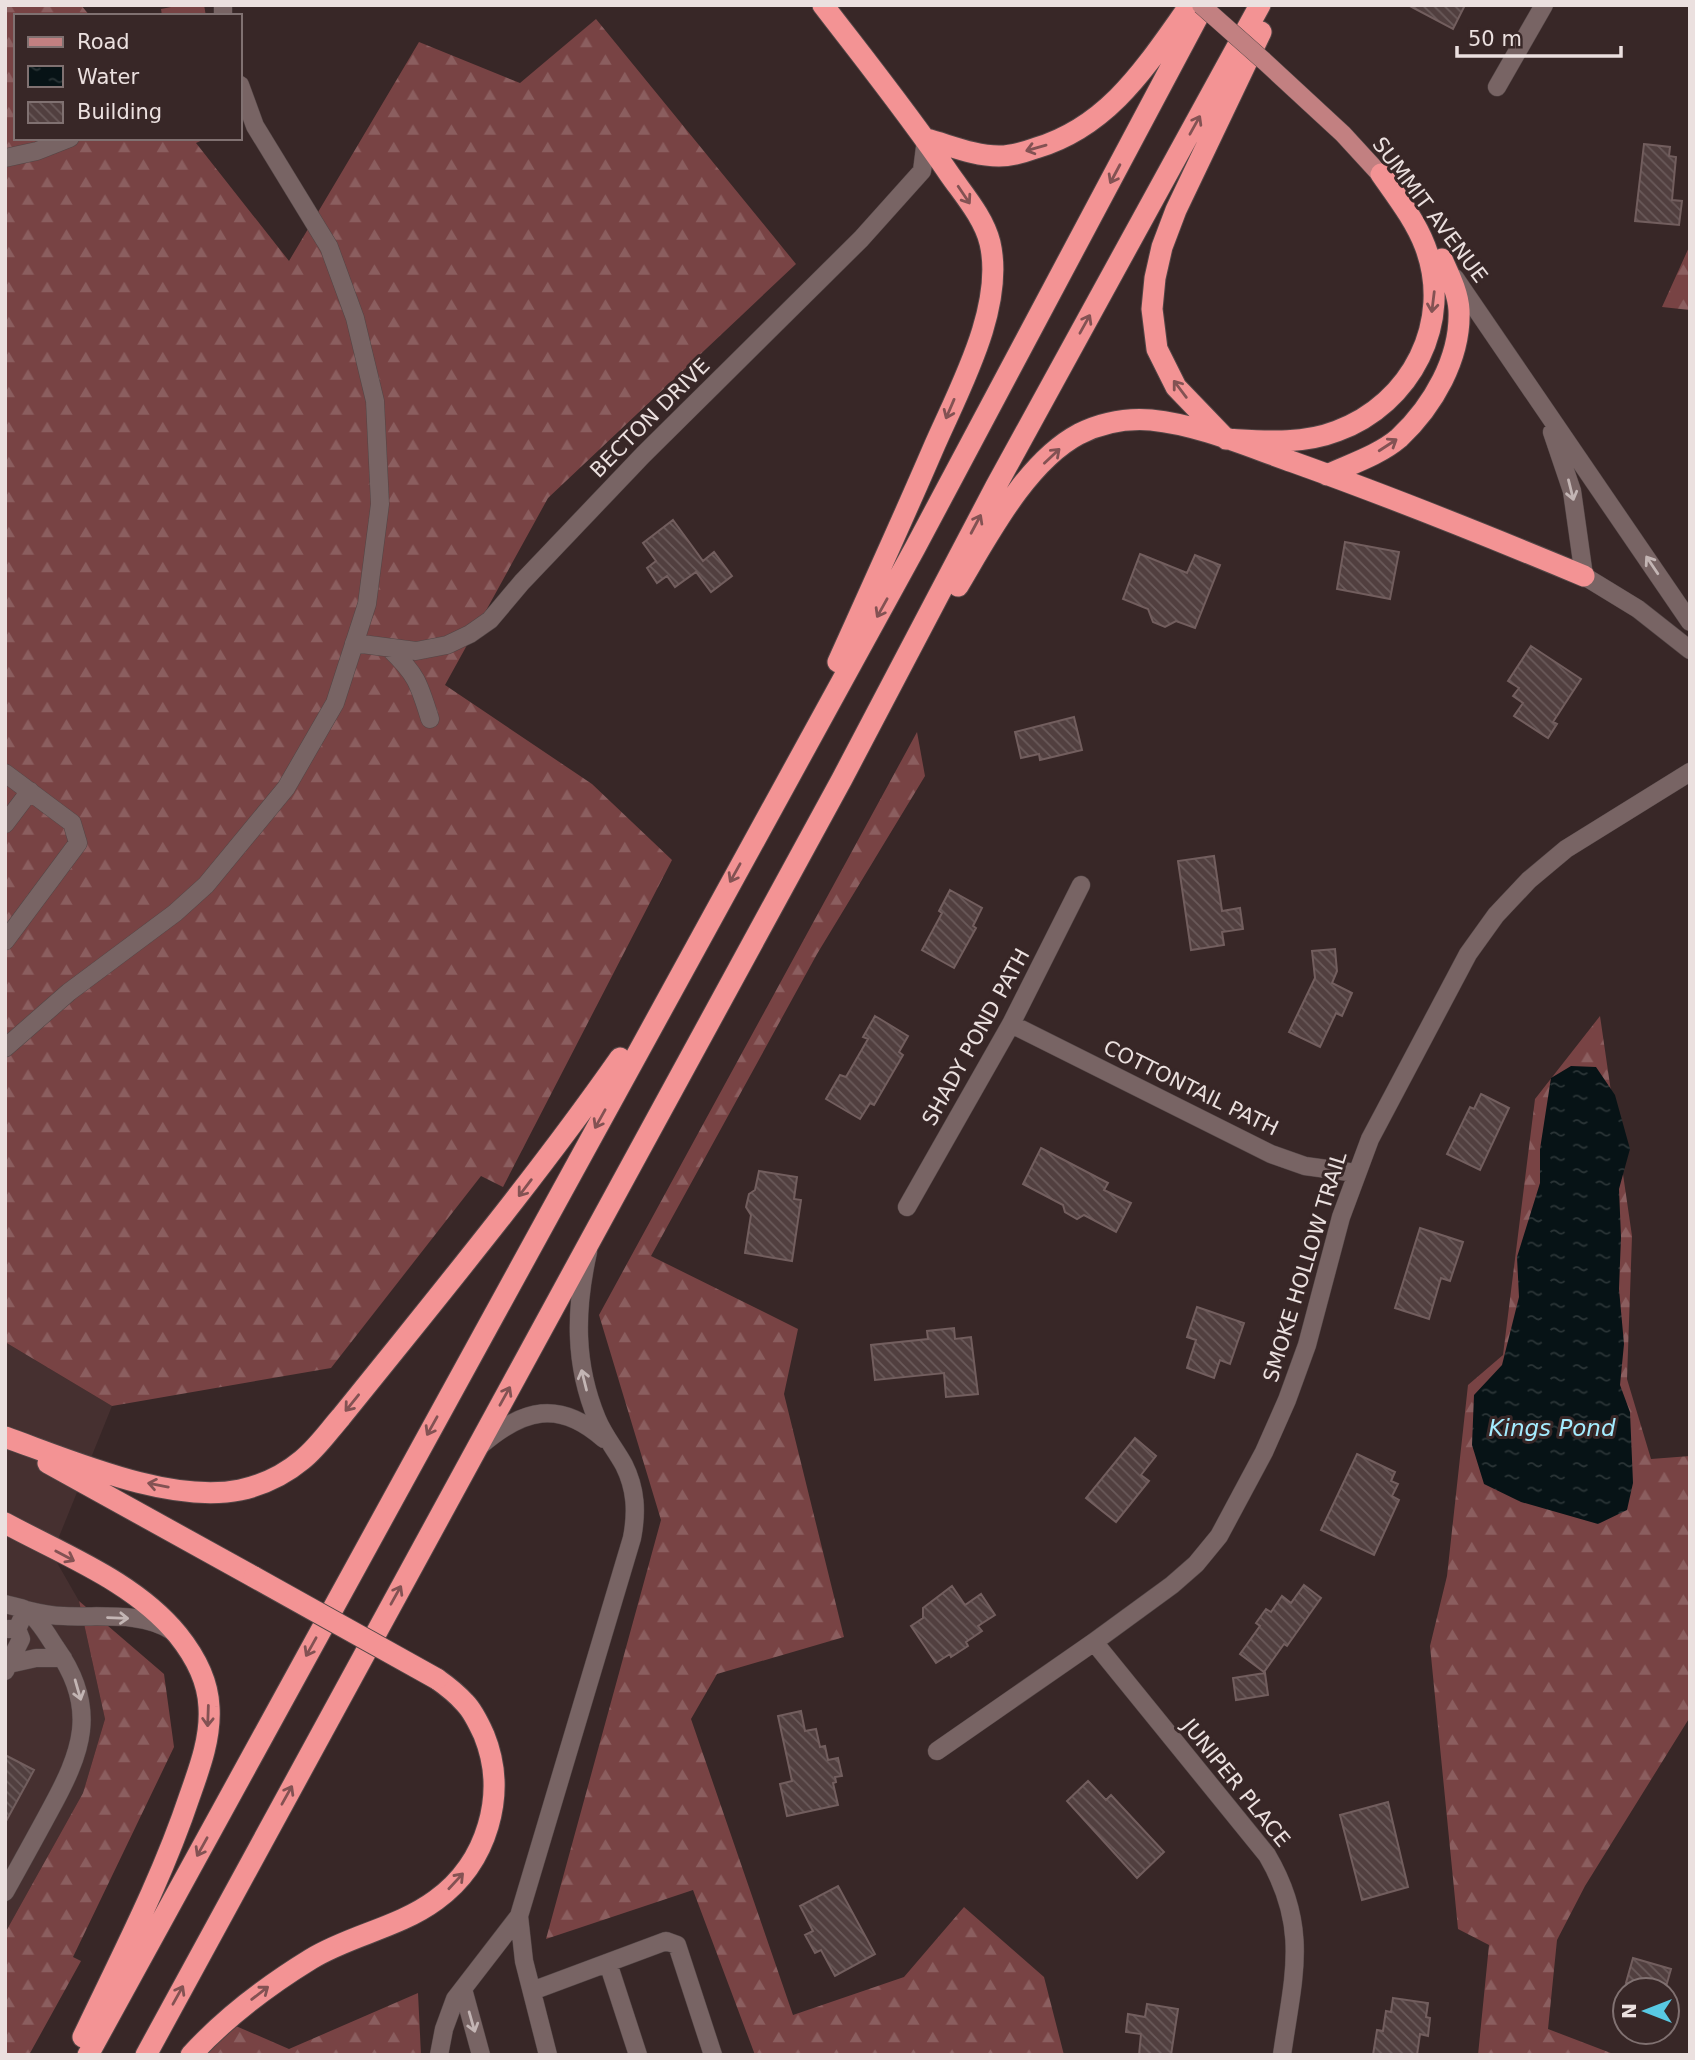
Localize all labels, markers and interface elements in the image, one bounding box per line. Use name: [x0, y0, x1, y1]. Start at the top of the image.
legend: [14, 14, 242, 140]
scale bar: [1457, 14, 1622, 58]
text: 50 m: [1468, 27, 1522, 51]
text: Road: [77, 30, 130, 54]
text: Water: [77, 65, 139, 89]
text: Building: [77, 100, 162, 124]
one-way arrow: [1188, 115, 1202, 135]
street label: SUMMIT AVENUE: [1368, 133, 1492, 287]
one-way arrow: [1025, 142, 1048, 155]
one-way arrow: [1108, 163, 1122, 183]
one-way arrow: [957, 185, 971, 204]
one-way arrow: [1427, 290, 1440, 313]
one-way arrow: [1079, 314, 1092, 335]
street label: BECTON DRIVE: [585, 353, 715, 483]
one-way arrow: [1172, 381, 1187, 399]
one-way arrow: [943, 397, 956, 419]
one-way arrow: [1378, 437, 1398, 451]
one-way arrow: [1043, 447, 1060, 464]
one-way arrow: [1565, 478, 1578, 501]
one-way arrow: [970, 514, 984, 535]
one-way arrow: [1645, 556, 1659, 575]
one-way arrow: [875, 597, 888, 618]
one-way arrow: [728, 862, 741, 883]
street label: SHADY POND PATH: [917, 944, 1035, 1130]
street label: COTTONTAIL PATH: [1100, 1035, 1282, 1141]
one-way arrow: [593, 1109, 607, 1129]
street label: SMOKE HOLLOW TRAIL: [1259, 1149, 1352, 1385]
one-way arrow: [518, 1178, 533, 1197]
one-way arrow: [577, 1369, 591, 1392]
one-way arrow: [498, 1386, 512, 1406]
one-way arrow: [344, 1394, 360, 1412]
water label: Kings Pond: [1488, 1415, 1616, 1441]
one-way arrow: [425, 1416, 439, 1436]
one-way arrow: [147, 1478, 170, 1492]
one-way arrow: [55, 1549, 75, 1563]
one-way arrow: [389, 1586, 403, 1606]
one-way arrow: [106, 1612, 129, 1625]
one-way arrow: [304, 1637, 318, 1657]
one-way arrow: [72, 1678, 85, 1700]
one-way arrow: [202, 1704, 215, 1727]
street label: JUNIPER PLACE: [1176, 1713, 1295, 1852]
one-way arrow: [281, 1785, 294, 1806]
one-way arrow: [195, 1836, 208, 1857]
one-way arrow: [448, 1872, 464, 1890]
north arrow: [1611, 1976, 1681, 2046]
one-way arrow: [172, 1985, 186, 2006]
one-way arrow: [251, 1986, 269, 2001]
text: N: [1618, 2003, 1640, 2019]
one-way arrow: [467, 2011, 480, 2033]

